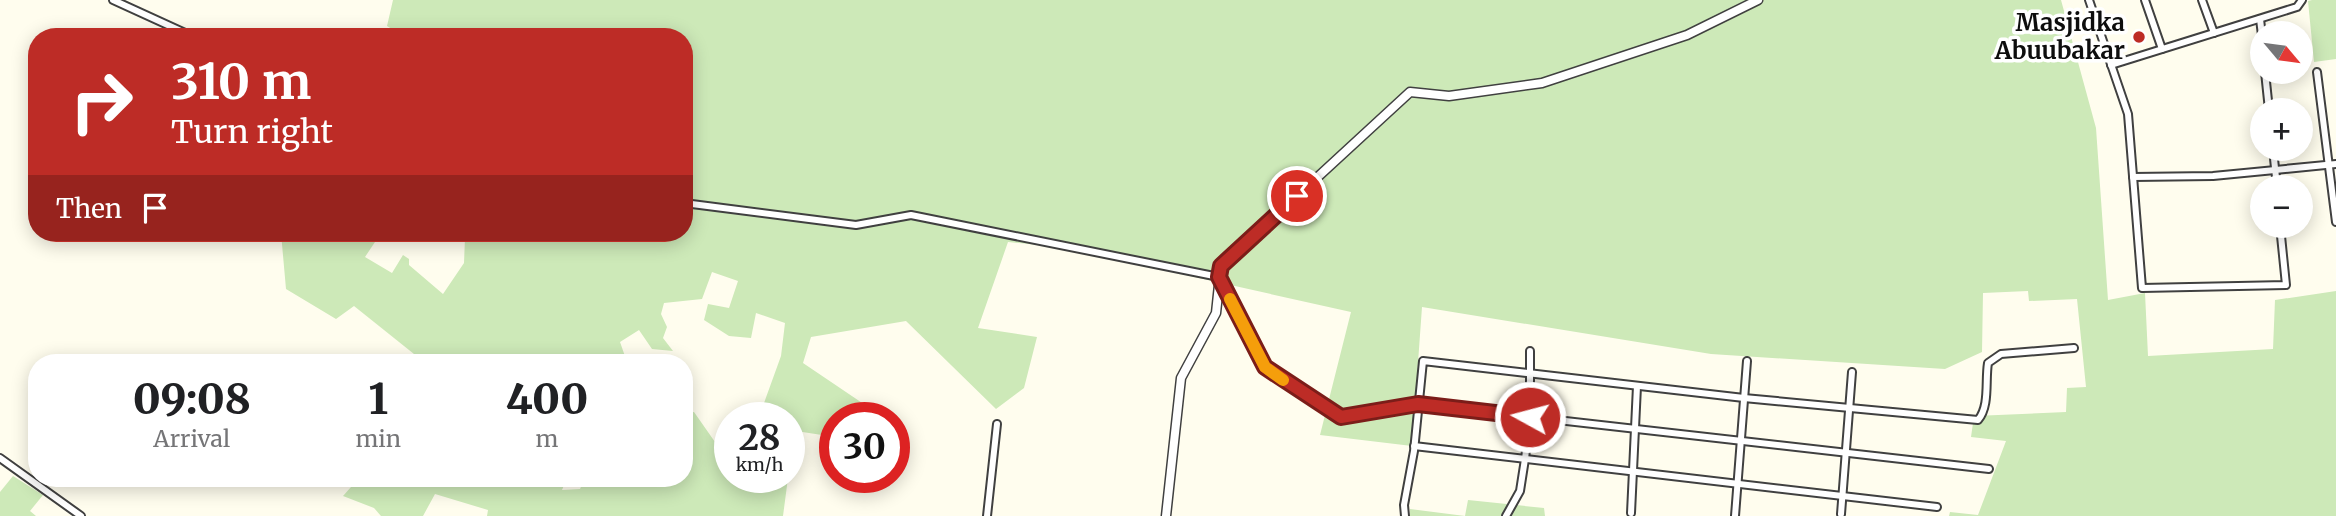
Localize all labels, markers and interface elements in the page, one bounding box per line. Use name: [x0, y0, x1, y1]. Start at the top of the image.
place label: Masjidka Abuubakar: [1994, 7, 2125, 66]
north arrow: [2250, 21, 2314, 84]
map controls: [2250, 21, 2313, 238]
marker: Masjidka Abuubakar: [2131, 29, 2147, 45]
text: 310 m: [171, 51, 311, 112]
icon: right: [56, 56, 147, 147]
button: +: [2250, 98, 2313, 161]
text: Turn right: [171, 112, 333, 152]
pin: [1267, 166, 1327, 226]
button: −: [2250, 175, 2313, 238]
icon: arrive: [1278, 177, 1316, 215]
icon: arrive: [136, 189, 174, 227]
text: Then: [56, 192, 122, 225]
text: 09:08: [133, 373, 251, 425]
text: 1: [368, 373, 388, 425]
text: 400: [506, 373, 588, 425]
position arrow: [1493, 380, 1567, 454]
speed limit sign: 30: [819, 402, 910, 493]
text: 28: [738, 416, 781, 460]
text: Arrival: [153, 424, 230, 453]
text: min: [356, 424, 401, 453]
text: m: [536, 424, 558, 453]
text: km/h: [736, 453, 783, 476]

